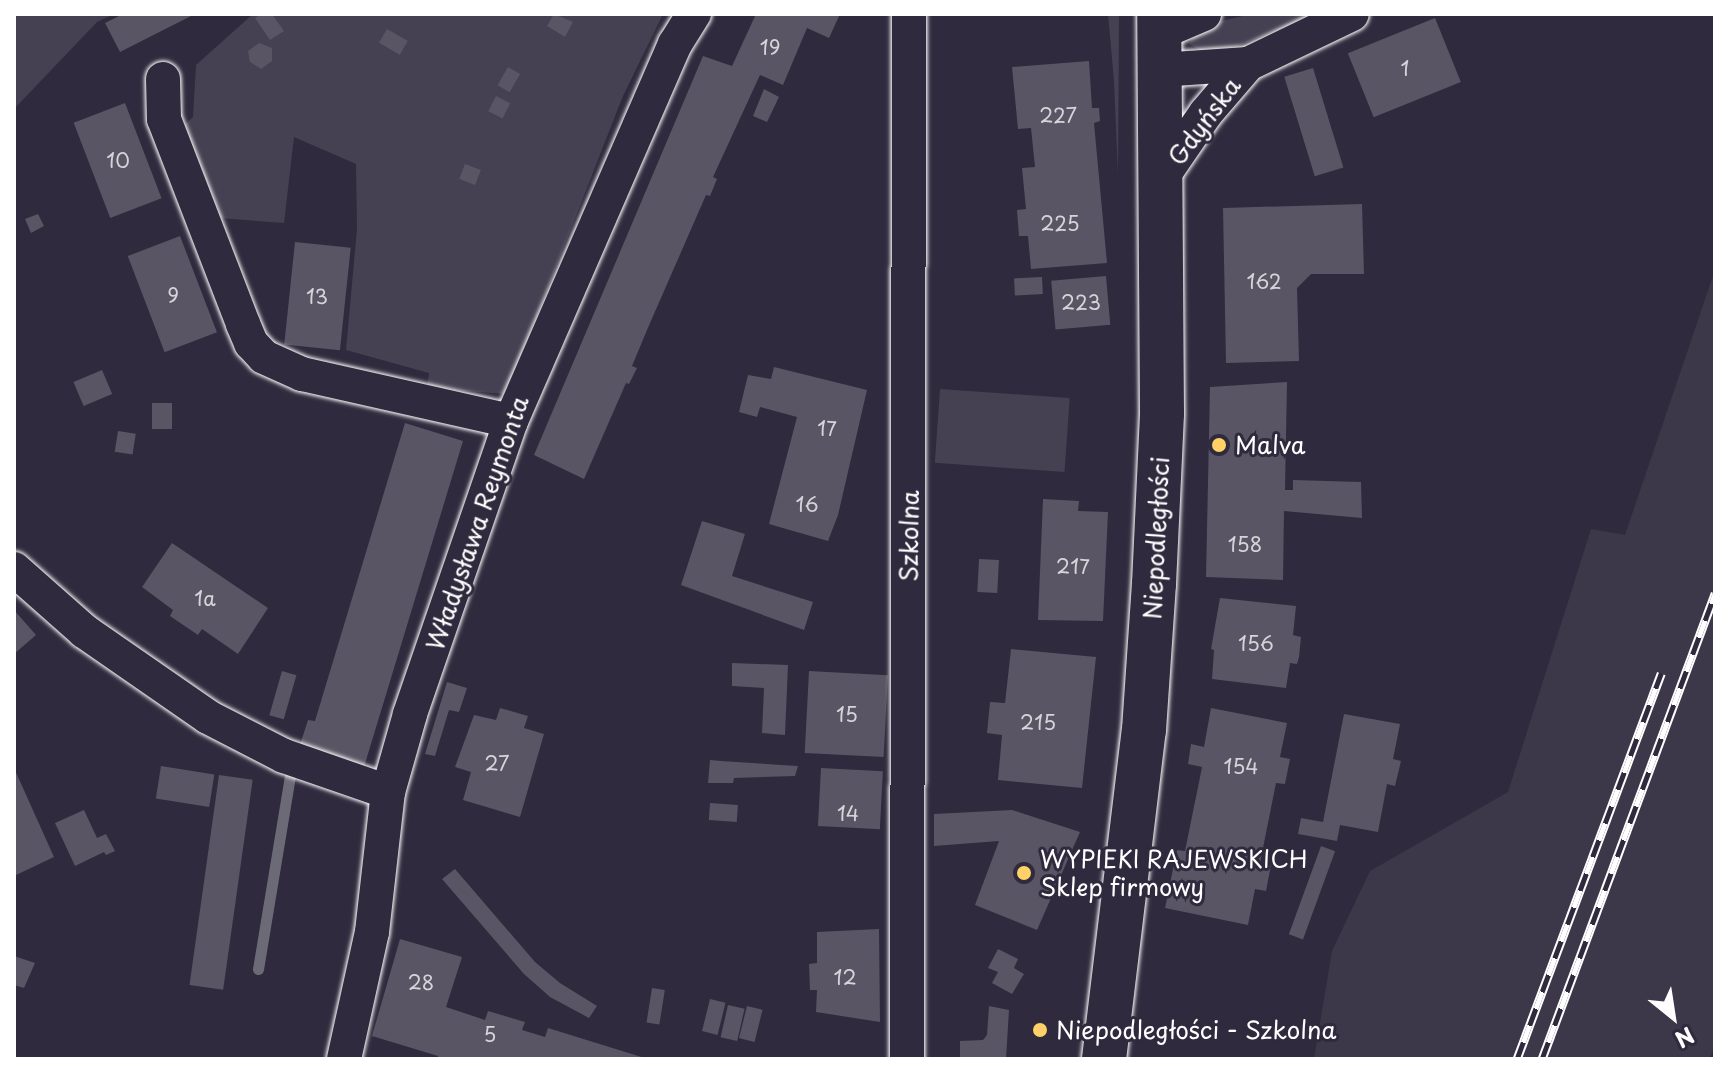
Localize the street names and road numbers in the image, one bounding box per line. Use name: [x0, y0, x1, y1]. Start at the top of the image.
street label: Gdyńska: [1162, 72, 1246, 170]
street label: Władysława Reymonta: [420, 393, 534, 653]
street label: Niepodległości: [1137, 456, 1175, 620]
street label: Szkolna: [894, 490, 924, 582]

